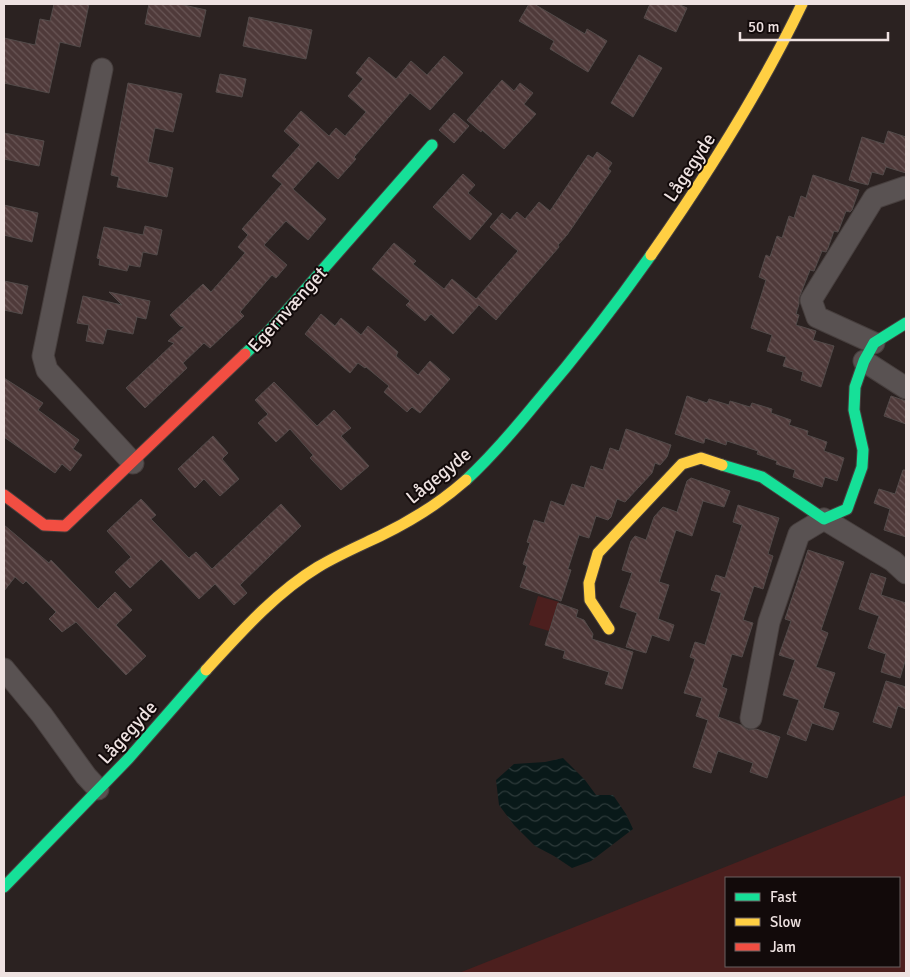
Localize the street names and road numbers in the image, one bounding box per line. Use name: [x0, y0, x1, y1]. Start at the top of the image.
street label: Lågegyde: [659, 129, 721, 206]
street label: Egernvænget: [243, 262, 333, 358]
street label: Lågegyde: [401, 442, 476, 509]
street label: Lågegyde: [93, 696, 162, 769]

